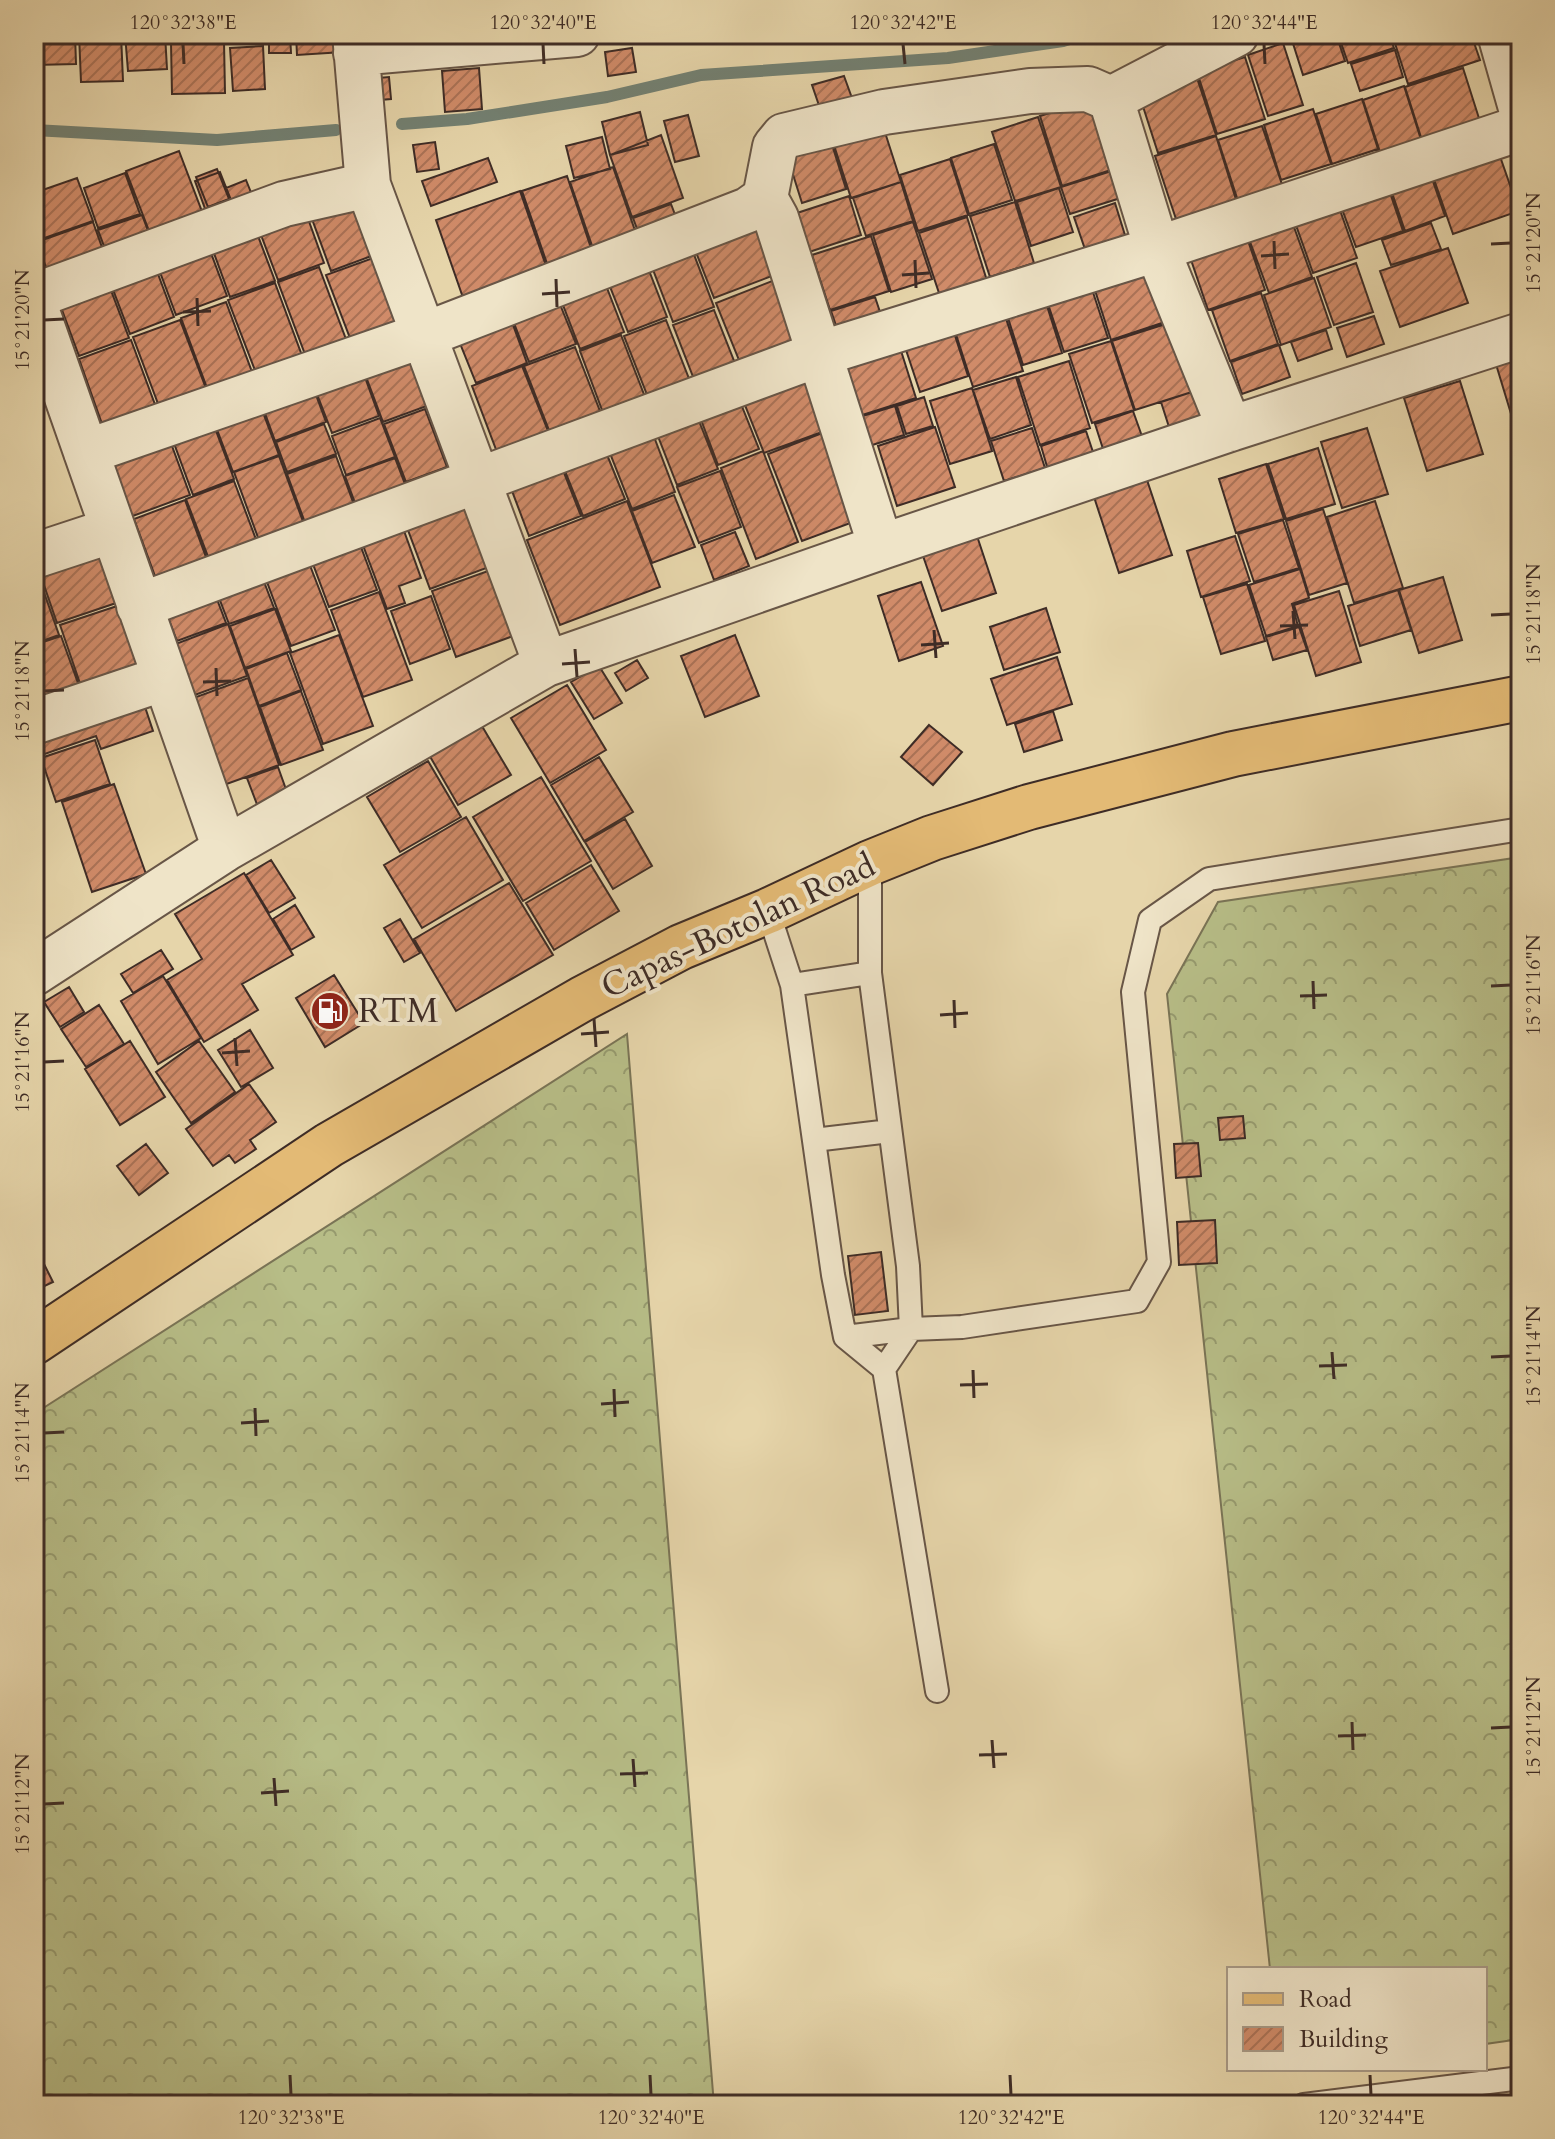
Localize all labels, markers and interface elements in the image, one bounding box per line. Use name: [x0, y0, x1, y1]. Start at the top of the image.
text: 120°32'38"E: [130, 9, 236, 36]
text: 120°32'40"E: [490, 9, 596, 36]
text: 120°32'42"E: [850, 9, 956, 36]
text: 120°32'44"E: [1211, 9, 1317, 36]
text: 15°21'20"N: [1520, 192, 1547, 294]
text: 15°21'20"N: [9, 269, 36, 371]
text: 15°21'18"N: [1520, 563, 1547, 665]
text: 15°21'18"N: [9, 640, 36, 742]
street label: Capas-Botolan Road: [594, 842, 882, 1010]
text: 15°21'16"N: [1520, 934, 1547, 1036]
place label: RTM: [358, 988, 439, 1034]
fuel station icon: RTM: [309, 990, 351, 1032]
text: 15°21'16"N: [9, 1011, 36, 1113]
text: 15°21'14"N: [1520, 1305, 1547, 1407]
text: 15°21'14"N: [9, 1382, 36, 1484]
text: 15°21'12"N: [1520, 1676, 1547, 1778]
text: 15°21'12"N: [9, 1753, 36, 1855]
legend: [1227, 1967, 1487, 2071]
text: Road: [1299, 1983, 1352, 2016]
text: Building: [1299, 2023, 1389, 2056]
text: 120°32'38"E: [238, 2104, 344, 2131]
text: 120°32'40"E: [598, 2104, 704, 2131]
text: 120°32'42"E: [958, 2104, 1064, 2131]
text: 120°32'44"E: [1318, 2104, 1424, 2131]

